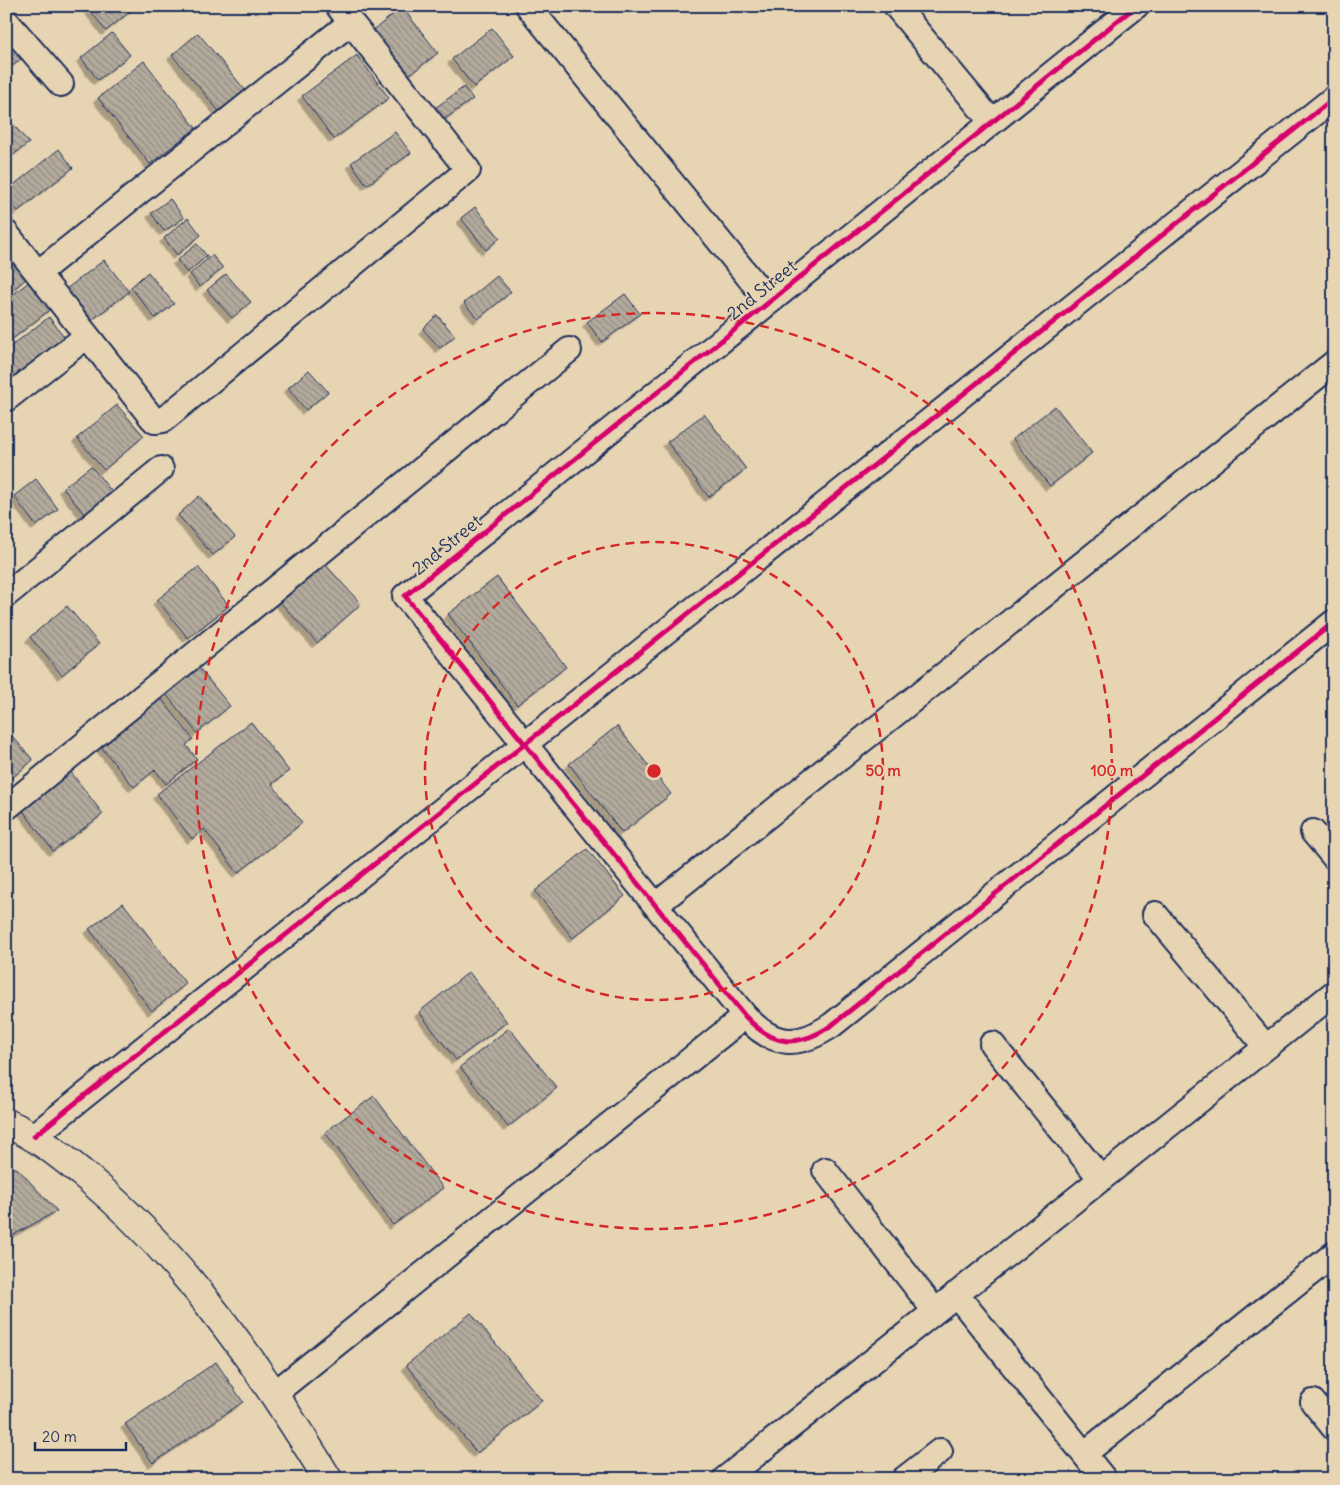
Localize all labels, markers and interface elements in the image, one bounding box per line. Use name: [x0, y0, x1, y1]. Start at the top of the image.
street label: 2nd Street: [722, 254, 801, 325]
street label: 2nd Street: [407, 509, 486, 580]
text: 50 m: [865, 761, 901, 780]
text: 100 m: [1091, 761, 1133, 780]
centre of rings: [645, 762, 663, 780]
scale bar: [35, 1420, 126, 1452]
text: 20 m: [42, 1427, 77, 1446]

